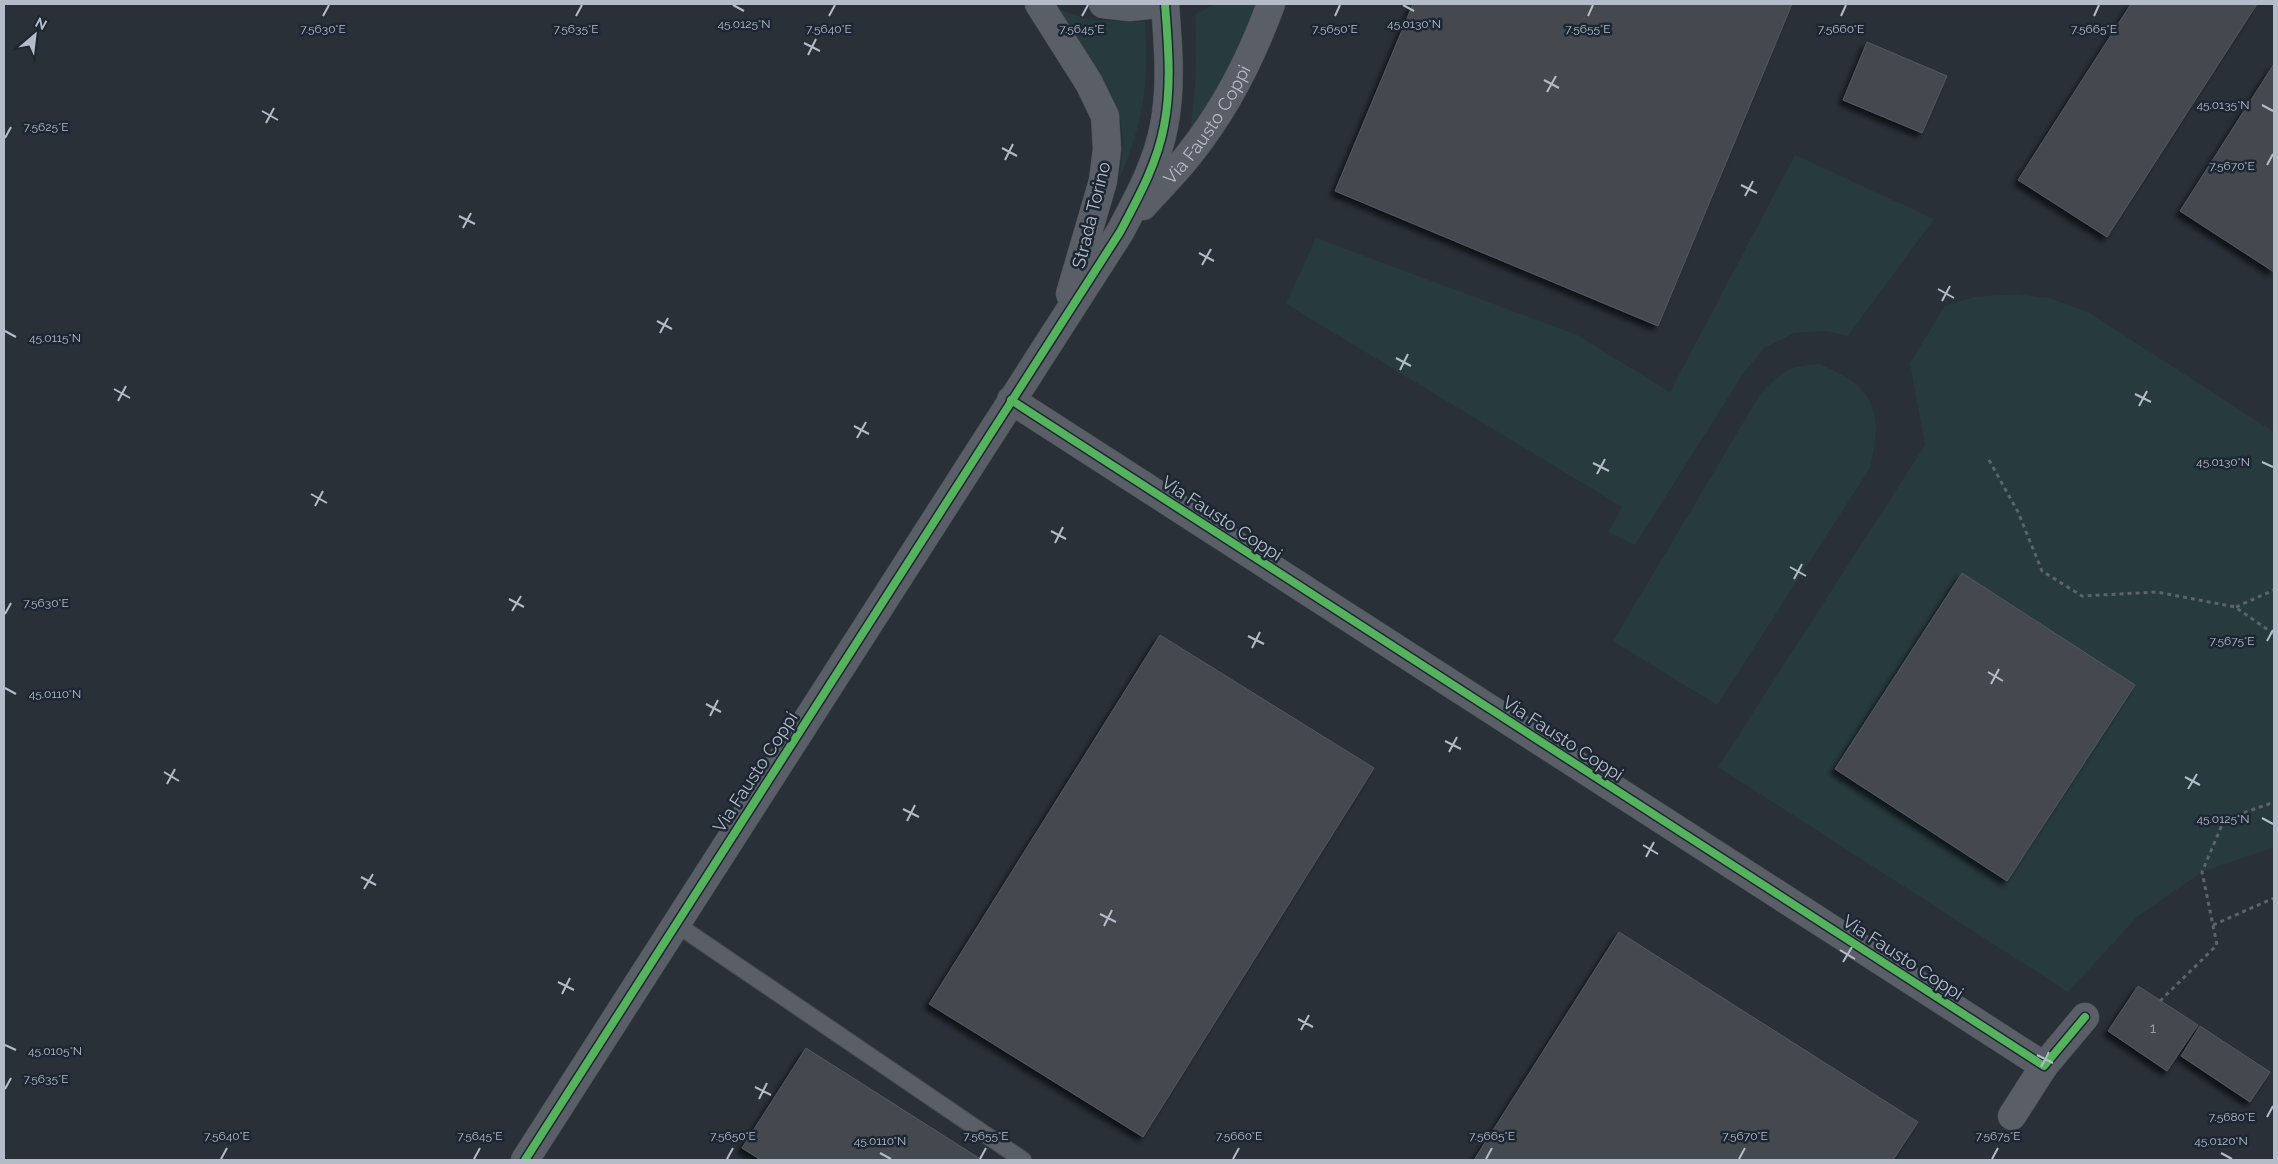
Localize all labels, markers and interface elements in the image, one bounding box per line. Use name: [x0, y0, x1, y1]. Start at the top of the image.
north arrow: [10, 10, 60, 60]
text: N: [33, 14, 50, 33]
text: 45.0125°N: [717, 17, 771, 31]
text: 45.0130°N: [1387, 17, 1441, 31]
text: 7.5630°E: [300, 22, 346, 36]
text: 7.5635°E: [553, 22, 599, 36]
text: 7.5640°E: [806, 22, 852, 36]
text: 7.5645°E: [1059, 22, 1105, 36]
text: 7.5650°E: [1312, 22, 1358, 36]
text: 7.5655°E: [1565, 22, 1611, 36]
text: 7.5660°E: [1818, 22, 1864, 36]
text: 7.5665°E: [2071, 22, 2117, 36]
street label: Via Fausto Coppi: [1159, 61, 1254, 188]
text: 45.0135°N: [2196, 98, 2250, 112]
text: 7.5625°E: [24, 120, 68, 134]
street label: Strada Torino: [1068, 159, 1114, 270]
text: 7.5670°E: [2209, 159, 2255, 173]
text: 45.0115°N: [29, 331, 81, 345]
text: 45.0130°N: [2196, 455, 2250, 469]
street label: Via Fausto Coppi: [1158, 471, 1286, 565]
text: 7.5630°E: [23, 596, 69, 610]
text: 7.5675°E: [2210, 634, 2254, 648]
text: 45.0110°N: [29, 687, 81, 701]
street label: Via Fausto Coppi: [1499, 691, 1627, 785]
street label: Via Fausto Coppi: [708, 708, 802, 836]
text: 45.0125°N: [2196, 812, 2250, 826]
street label: Via Fausto Coppi: [1839, 910, 1967, 1004]
house number: 1: [2150, 1019, 2157, 1037]
text: 45.0105°N: [28, 1044, 82, 1058]
text: 7.5635°E: [23, 1072, 69, 1086]
text: 7.5680°E: [2209, 1110, 2255, 1124]
text: 7.5640°E: [204, 1129, 250, 1143]
text: 7.5645°E: [457, 1129, 503, 1143]
text: 7.5650°E: [710, 1129, 756, 1143]
text: 7.5655°E: [963, 1129, 1009, 1143]
text: 7.5660°E: [1216, 1129, 1262, 1143]
text: 7.5665°E: [1469, 1129, 1515, 1143]
text: 7.5670°E: [1722, 1129, 1768, 1143]
text: 7.5675°E: [1976, 1129, 2020, 1143]
text: 45.0110°N: [854, 1134, 906, 1148]
text: 45.0120°N: [2194, 1134, 2248, 1148]

